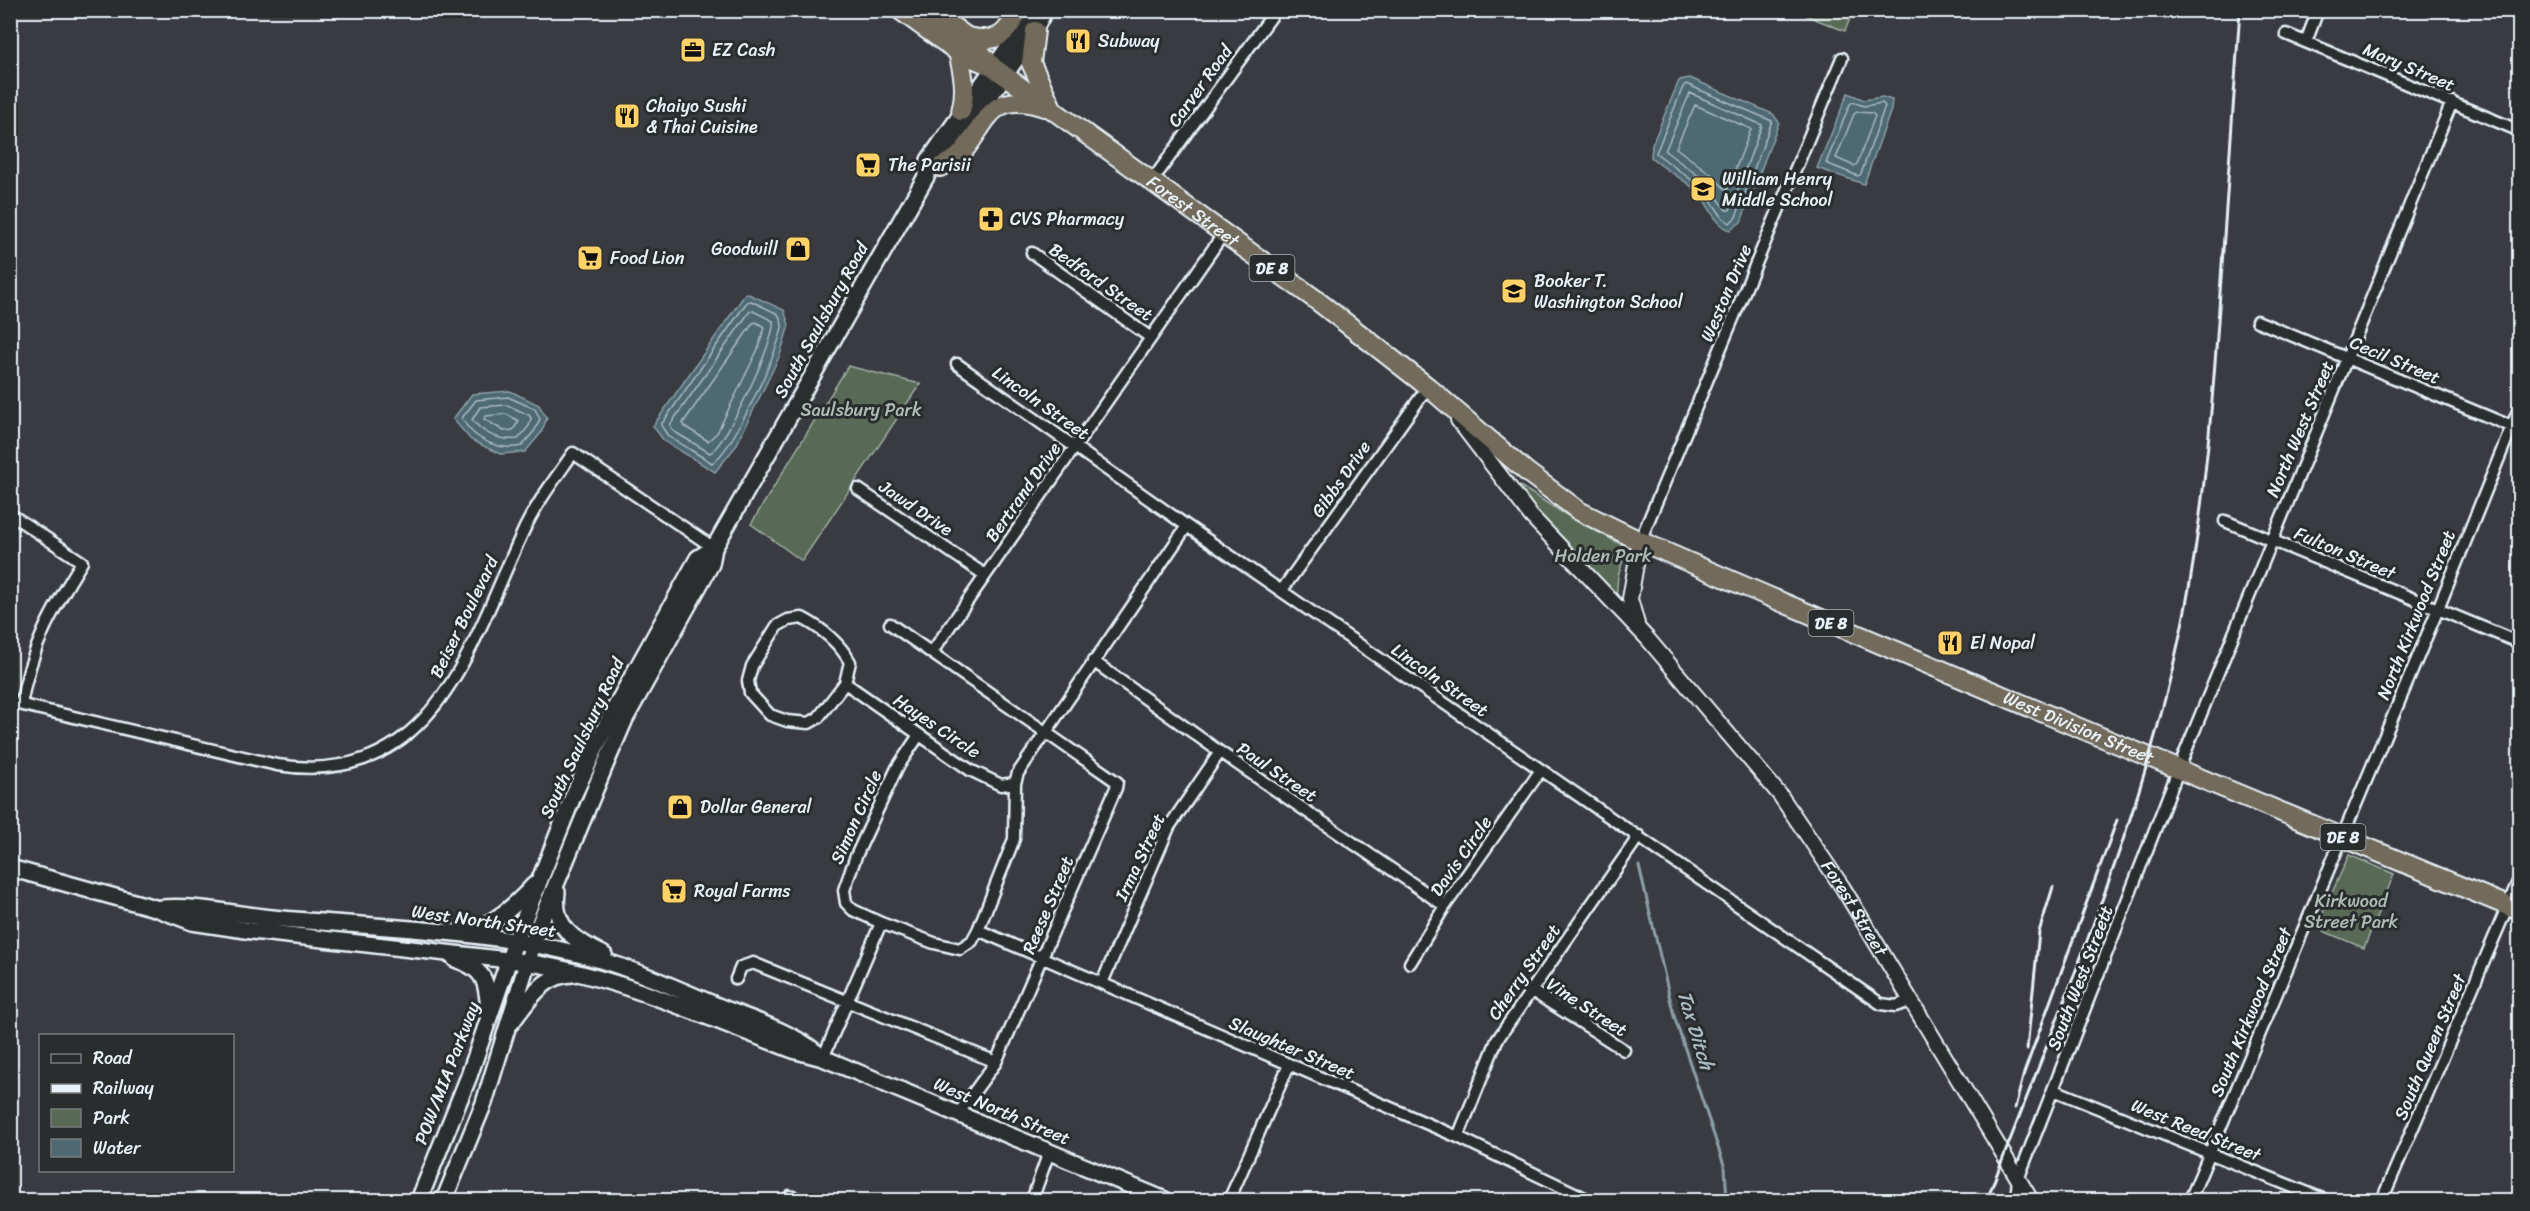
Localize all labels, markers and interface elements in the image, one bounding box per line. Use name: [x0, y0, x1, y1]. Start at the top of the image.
place label: Subway: [1098, 25, 1160, 57]
restaurant icon: Subway: [1063, 26, 1093, 56]
street label: Mary Street: [2358, 33, 2460, 101]
place label: EZ Cash: [712, 34, 775, 66]
office icon: EZ Cash: [678, 35, 708, 65]
street label: Carver Road: [1159, 37, 1242, 134]
place label: Chaiyo Sushi & Thai Cuisine: [646, 90, 758, 143]
restaurant icon: Chaiyo Sushi & Thai Cuisine: [612, 101, 642, 131]
place label: The Parisii: [888, 149, 972, 181]
supermarket icon: The Parisii: [853, 150, 883, 180]
place label: William Henry Middle School: [1722, 163, 1833, 216]
street label: Forest Street: [1140, 166, 1247, 256]
school or university icon: William Henry Middle School: [1688, 174, 1718, 204]
place label: CVS Pharmacy: [1010, 203, 1125, 235]
pharmacy icon: CVS Pharmacy: [976, 204, 1006, 234]
place label: Goodwill: [711, 233, 779, 265]
shop icon: Goodwill: [783, 234, 813, 264]
street label: Bedford Street: [1042, 234, 1160, 330]
street label: South Saulsbury Road: [765, 235, 878, 404]
street label: Weston Drive: [1691, 239, 1761, 347]
place label: Food Lion: [610, 242, 685, 274]
supermarket icon: Food Lion: [575, 243, 605, 273]
road number: DE 8: [1250, 255, 1294, 281]
place label: Booker T. Washington School: [1534, 265, 1684, 318]
school or university icon: Booker T. Washington School: [1499, 276, 1529, 306]
street label: Cecil Street: [2345, 327, 2446, 394]
street label: North West Street: [2257, 356, 2343, 502]
street label: Lincoln Street: [985, 357, 1097, 449]
park label: Saulsbury Park: [801, 394, 922, 426]
street label: Gibbs Drive: [1303, 434, 1379, 524]
street label: Bertrand Drive: [976, 435, 1070, 549]
street label: Jawd Drive: [871, 471, 960, 545]
street label: Fulton Street: [2289, 517, 2402, 589]
street label: North Kirkwood Street: [2367, 525, 2465, 705]
park label: Holden Park: [1554, 540, 1652, 572]
street label: Beiser Boulevard: [421, 549, 508, 684]
road number: DE 8: [1808, 610, 1854, 636]
place label: El Nopal: [1970, 627, 2036, 659]
restaurant icon: El Nopal: [1935, 628, 1965, 658]
street label: Lincoln Street: [1384, 634, 1496, 726]
street label: South Saulsbury Road: [531, 651, 634, 824]
street label: West Division Street: [1998, 682, 2160, 774]
street label: Hayes Circle: [886, 685, 988, 767]
street label: Paul Street: [1230, 733, 1324, 811]
street label: Simon Circle: [821, 765, 891, 869]
place label: Dollar General: [700, 791, 813, 823]
shop icon: Dollar General: [665, 792, 695, 822]
street label: Irma Street: [1105, 808, 1174, 907]
street label: Davis Circle: [1421, 809, 1501, 903]
road number: DE 8: [2320, 824, 2366, 850]
street label: Reese Street: [1013, 851, 1083, 959]
street label: Forest Street: [1812, 853, 1897, 963]
place label: Royal Farms: [694, 875, 791, 907]
supermarket icon: Royal Farms: [659, 876, 689, 906]
park label: Kirkwood Street Park: [2304, 885, 2398, 938]
street label: West North Street: [410, 895, 559, 947]
street label: South West Streett: [2038, 901, 2122, 1055]
street label: Cherry Street: [1479, 917, 1569, 1027]
street label: South Kirkwood Street: [2201, 922, 2301, 1102]
street label: South Queen Street: [2385, 968, 2476, 1125]
street label: Vine Street: [1540, 969, 1634, 1045]
water label: Tax Ditch: [1667, 986, 1725, 1076]
street label: POW/MIA Parkway: [405, 996, 489, 1149]
street label: Slaughter Street: [1224, 1007, 1360, 1089]
legend: [39, 1034, 234, 1172]
text: Road: [93, 1042, 133, 1074]
street label: West North Street: [929, 1068, 1075, 1154]
text: Railway: [93, 1072, 155, 1104]
street label: West Reed Street: [2126, 1089, 2266, 1171]
text: Park: [93, 1102, 130, 1134]
text: Water: [93, 1132, 142, 1164]

